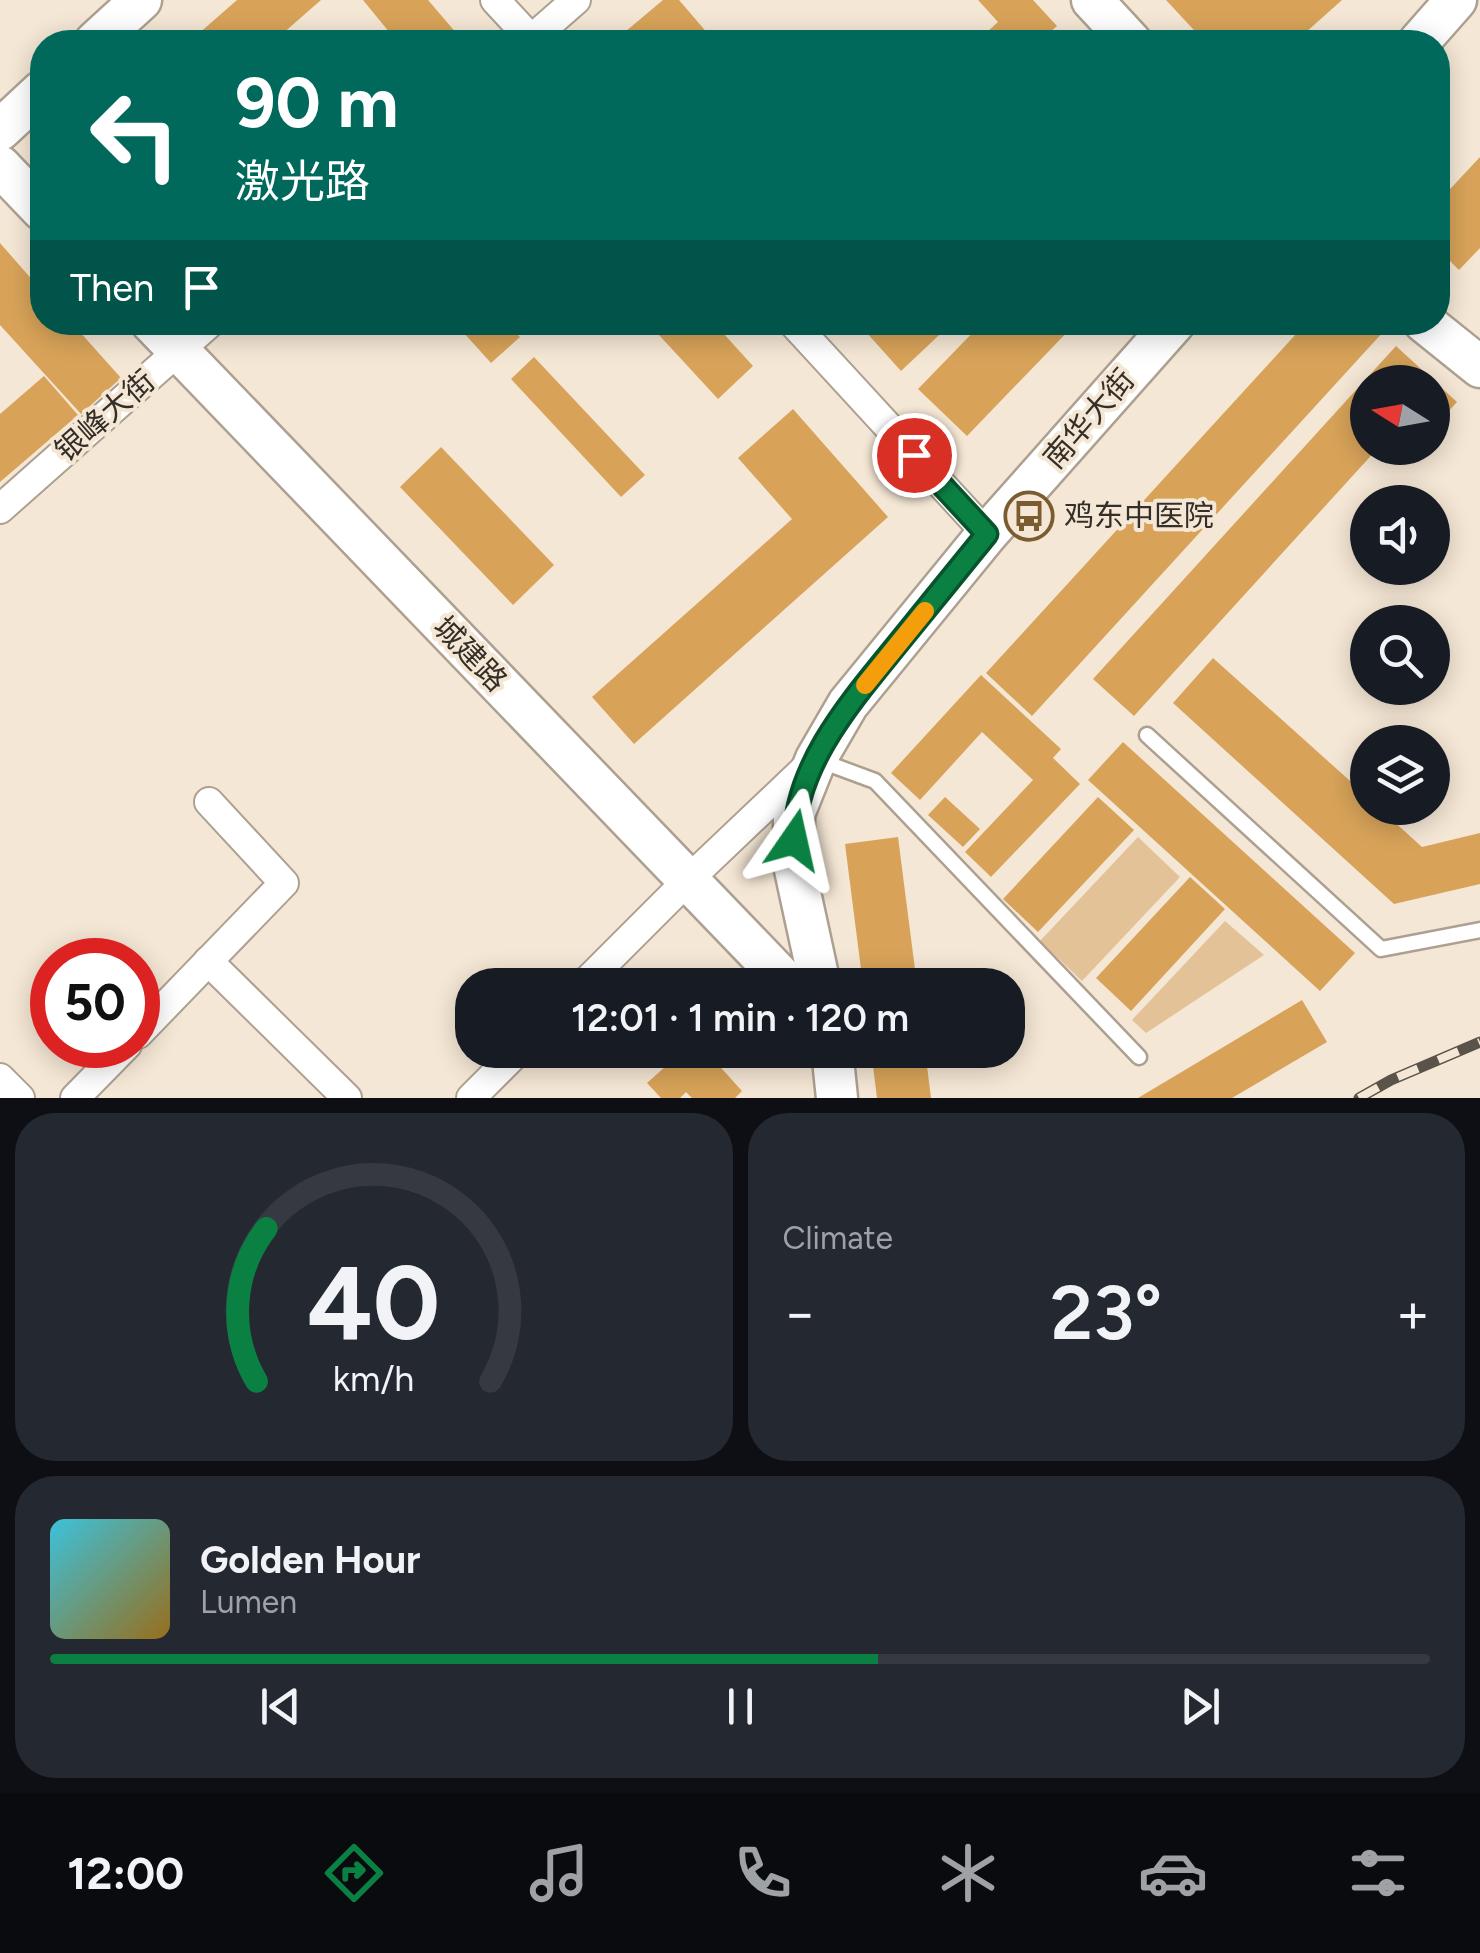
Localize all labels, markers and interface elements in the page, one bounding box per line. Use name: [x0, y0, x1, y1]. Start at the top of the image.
text: 90 m: [235, 60, 399, 145]
icon: left: [70, 70, 200, 200]
text: 激光路: [235, 154, 370, 208]
icon: arrive: [174, 260, 229, 315]
text: Then: [70, 265, 154, 311]
street label: 南华大街: [1035, 361, 1142, 476]
street label: 银峰大街: [47, 362, 162, 469]
north arrow: [1350, 365, 1450, 465]
map controls: [1350, 365, 1450, 825]
pin: [872, 413, 957, 498]
icon: arrive: [887, 428, 942, 483]
button: sound: [1350, 485, 1450, 585]
bus stop icon: 鸡东中医院: [1003, 490, 1055, 542]
place label: 鸡东中医院: [1064, 497, 1214, 534]
button: search: [1350, 605, 1450, 705]
street label: 城建路: [426, 608, 515, 699]
button: layers: [1350, 725, 1450, 825]
position arrow: [742, 788, 846, 892]
speed limit sign: 50: [30, 938, 160, 1068]
text: 12:01 · 1 min · 120 m: [571, 995, 909, 1041]
text: Climate: [783, 1219, 893, 1257]
text: 40: [307, 1240, 440, 1365]
text: 23°: [1050, 1268, 1162, 1358]
text: −: [783, 1280, 817, 1346]
text: +: [1396, 1280, 1430, 1346]
text: km/h: [333, 1357, 415, 1400]
text: Golden Hour: [200, 1537, 421, 1583]
text: Lumen: [200, 1583, 297, 1621]
icon: previous: [253, 1679, 308, 1734]
icon: pause: [713, 1679, 768, 1734]
icon: next: [1173, 1679, 1228, 1734]
icon: directions: [319, 1838, 389, 1908]
icon: music: [524, 1838, 594, 1908]
icon: phone: [728, 1838, 798, 1908]
icon: climate: [933, 1838, 1003, 1908]
icon: car: [1138, 1838, 1208, 1908]
icon: filters: [1343, 1838, 1413, 1908]
text: 12:00: [67, 1846, 184, 1900]

